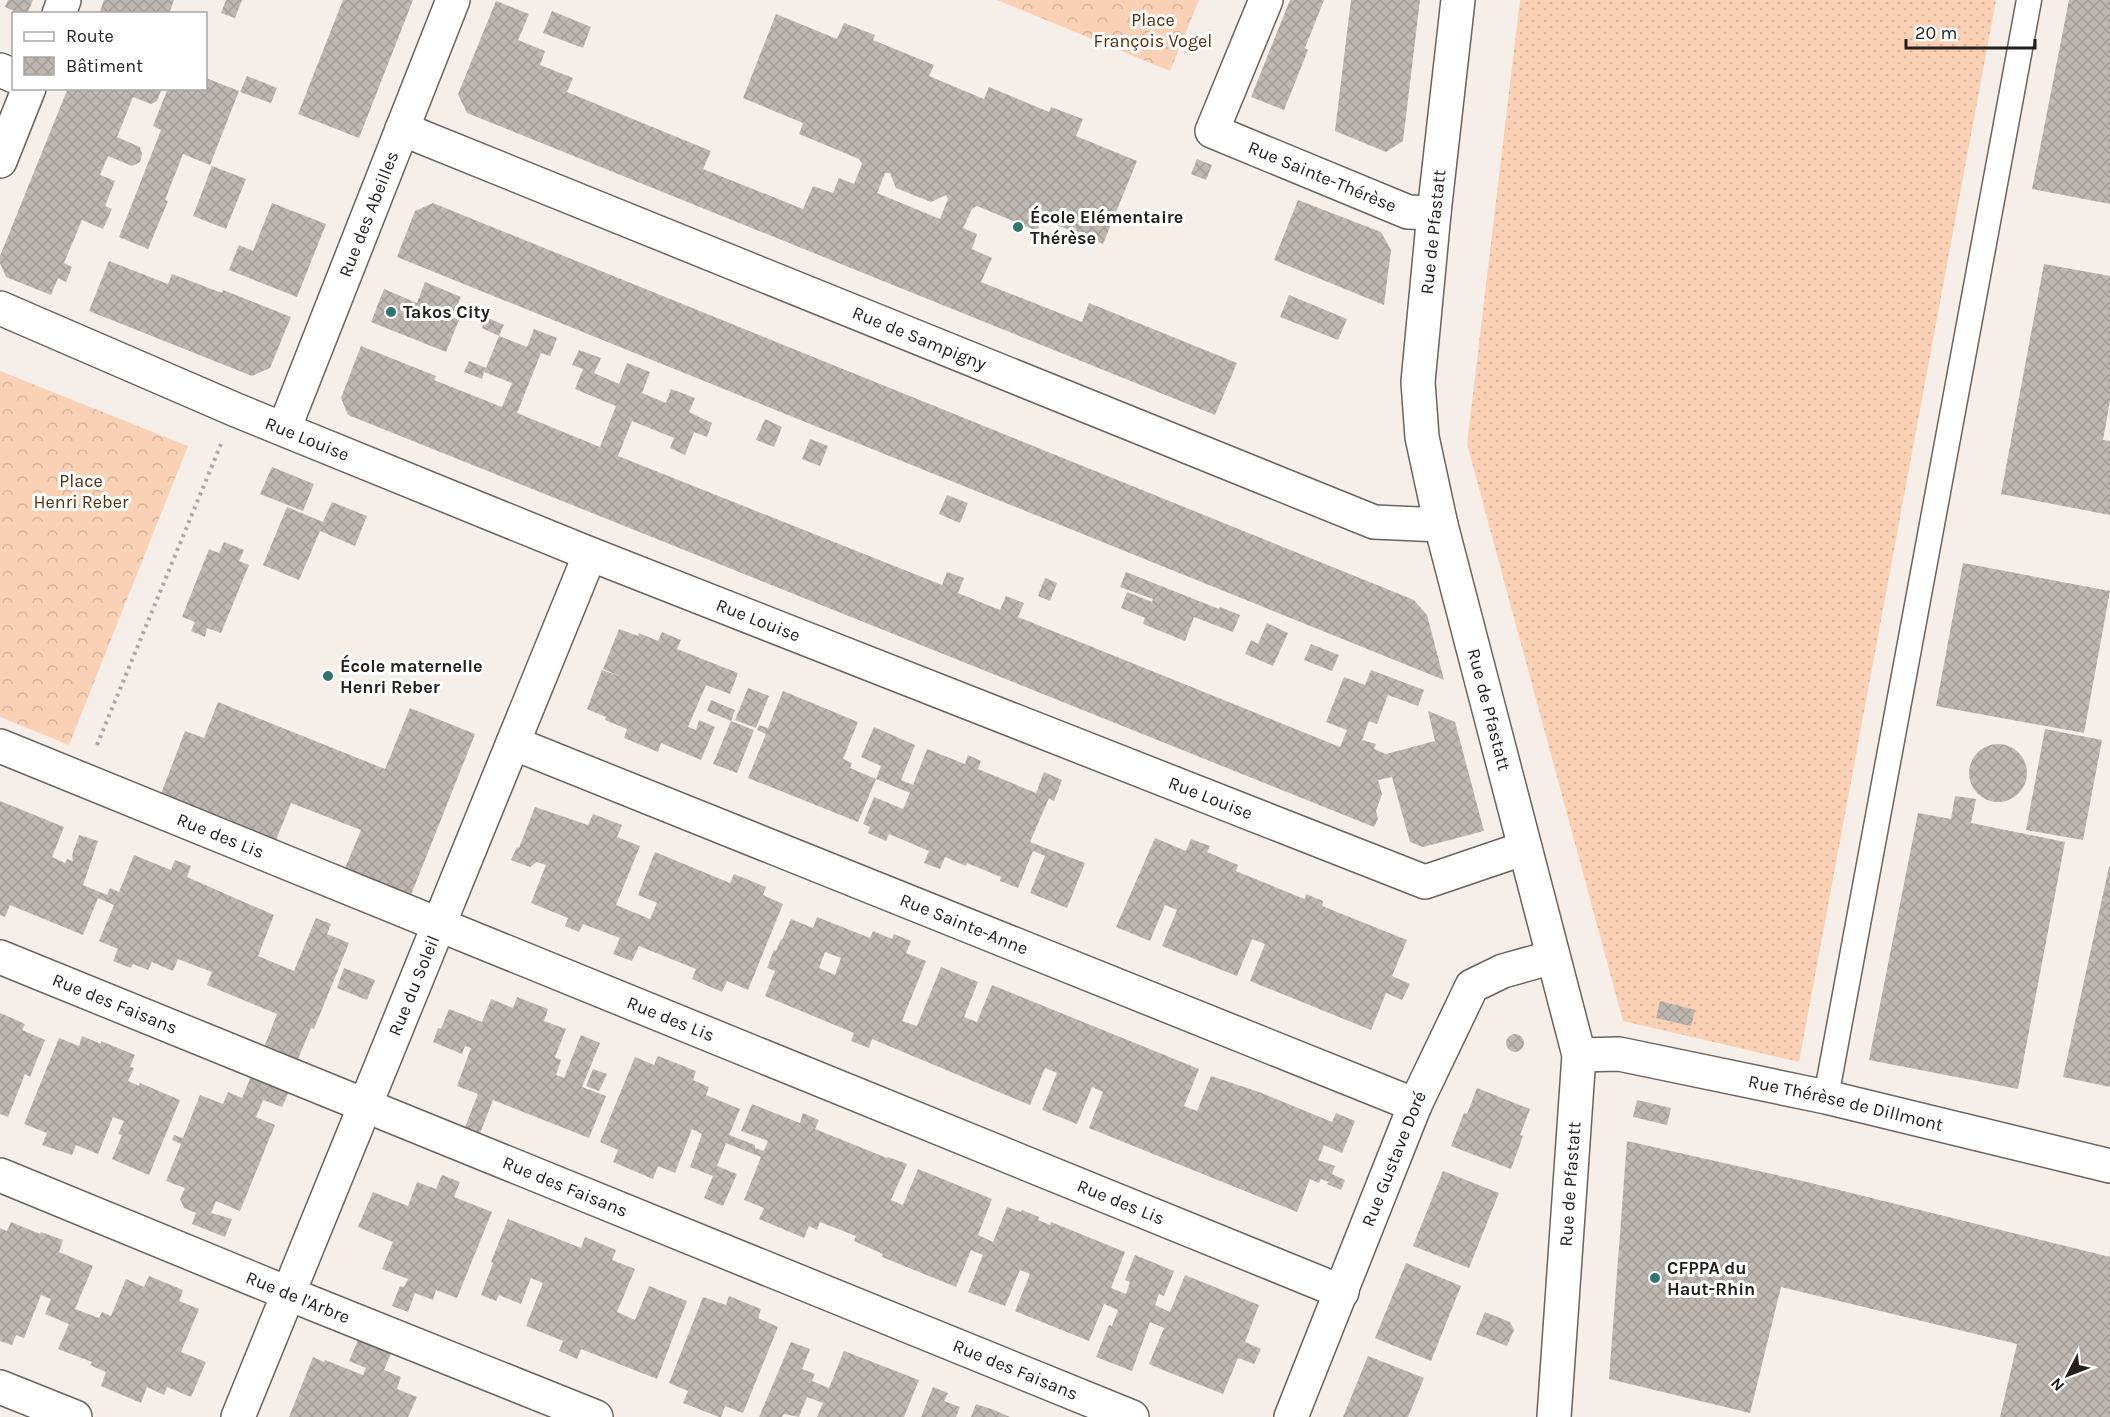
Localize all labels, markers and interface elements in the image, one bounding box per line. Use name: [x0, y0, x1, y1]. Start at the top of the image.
park label: Place François Vogel: [1094, 9, 1212, 52]
legend: [12, 12, 207, 90]
scale bar: [1906, 12, 2035, 50]
text: 20 m: [1915, 22, 1957, 44]
text: Route: [66, 25, 114, 47]
text: Bâtiment: [66, 55, 143, 77]
street label: Rue Sainte-Thérèse: [1245, 136, 1400, 217]
street label: Rue des Abeilles: [334, 148, 403, 280]
street label: Rue de Pfastatt: [1416, 168, 1451, 295]
place label: École Elémentaire Thérèse: [1030, 205, 1183, 249]
marker: École Elémentaire Thérèse: [1011, 220, 1025, 234]
place label: Takos City: [403, 301, 490, 323]
street label: Rue de Sampigny: [849, 301, 990, 375]
marker: Takos City: [384, 305, 398, 319]
street label: Rue Louise: [262, 412, 352, 466]
park label: Place Henri Reber: [34, 470, 129, 513]
street label: Rue Louise: [713, 594, 804, 647]
street label: Rue de Pfastatt: [1463, 646, 1516, 773]
place label: École maternelle Henri Reber: [340, 654, 482, 698]
marker: École maternelle Henri Reber: [321, 669, 335, 683]
street label: Rue Louise: [1165, 771, 1256, 824]
street label: Rue des Lis: [174, 808, 267, 863]
street label: Rue Sainte-Anne: [897, 888, 1031, 960]
street label: Rue du Soleil: [384, 932, 444, 1039]
street label: Rue des Faisans: [49, 968, 181, 1039]
street label: Rue des Lis: [624, 991, 718, 1046]
street label: Rue Thérèse de Dillmont: [1746, 1070, 1946, 1136]
street label: Rue Gustave Doré: [1357, 1087, 1431, 1230]
street label: Rue de Pfastatt: [1555, 1120, 1585, 1247]
street label: Rue des Faisans: [499, 1151, 631, 1222]
street label: Rue des Lis: [1074, 1174, 1168, 1230]
place label: CFPPA du Haut-Rhin: [1667, 1257, 1755, 1300]
street label: Rue de l'Arbre: [243, 1266, 353, 1328]
marker: CFPPA du Haut-Rhin: [1648, 1271, 1662, 1285]
street label: Rue des Faisans: [950, 1334, 1081, 1405]
north arrow: [2038, 1345, 2098, 1405]
text: N: [2046, 1374, 2068, 1395]

